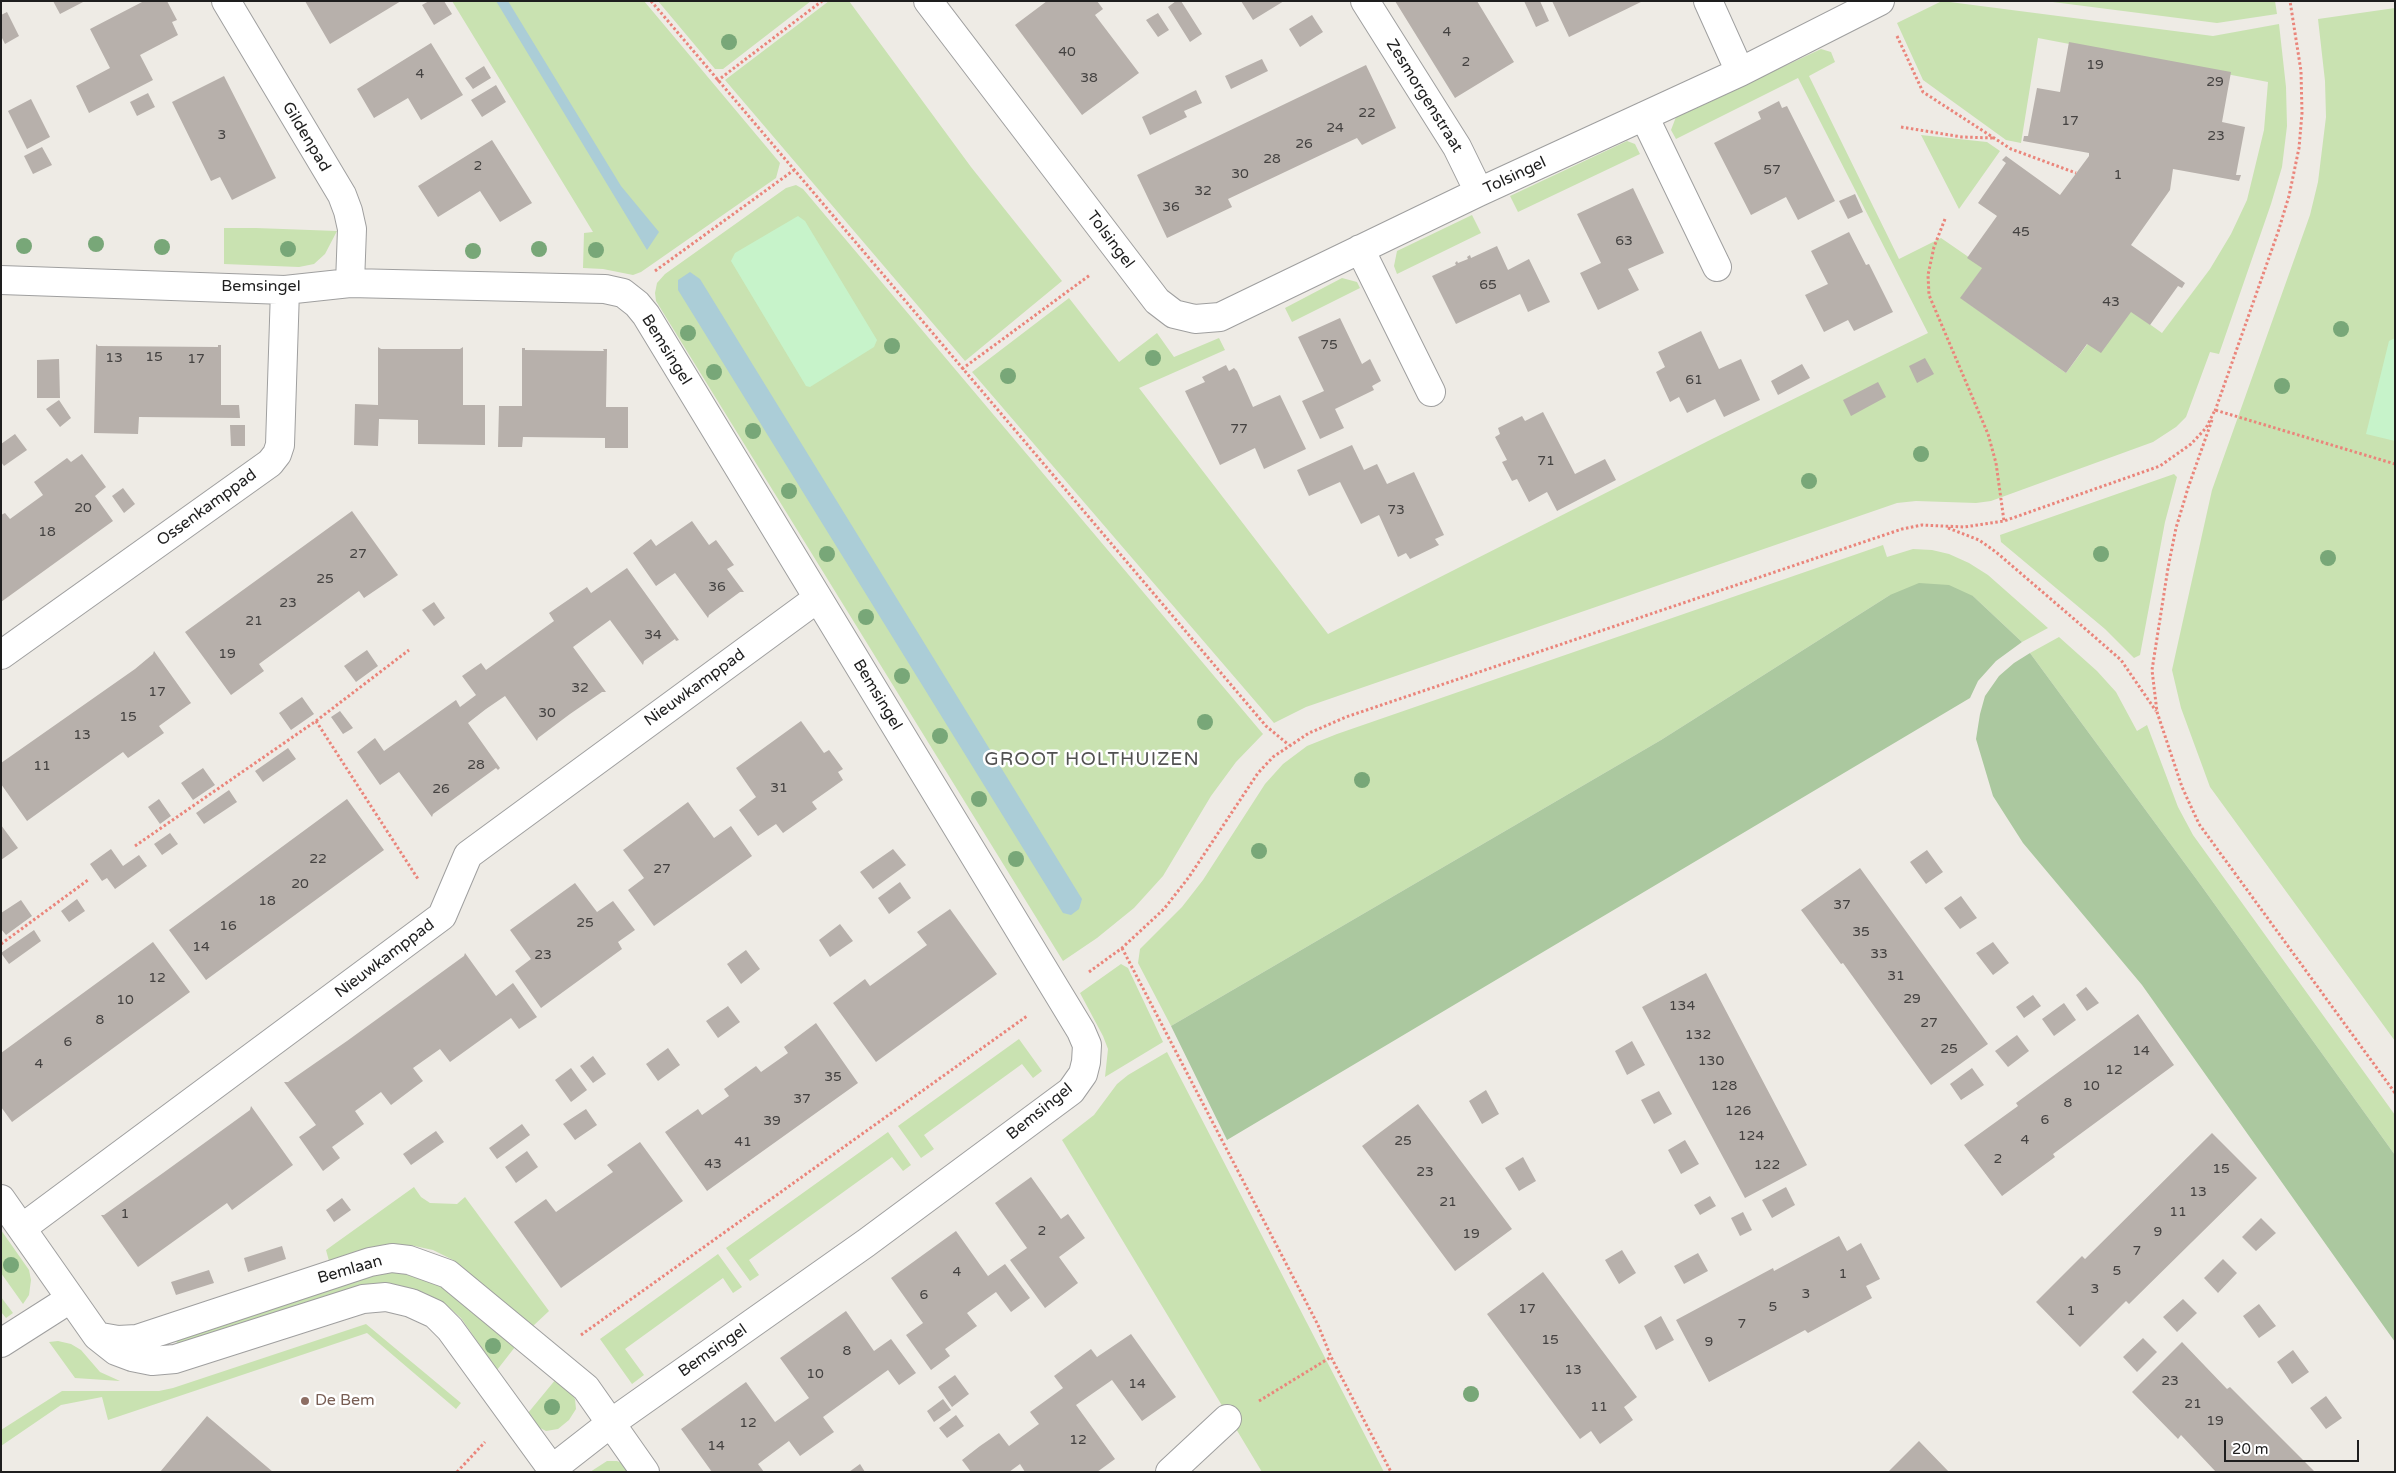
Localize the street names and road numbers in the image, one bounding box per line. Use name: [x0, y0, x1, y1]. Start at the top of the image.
street label: Zesmorgenstraat: [1381, 36, 1467, 156]
street label: Gildenpad: [278, 99, 334, 175]
street label: Tolsingel: [1481, 153, 1549, 199]
street label: Tolsingel: [1082, 207, 1138, 273]
street label: Bemsingel: [221, 277, 301, 297]
street label: Bemsingel: [637, 311, 695, 389]
street label: Ossenkamppad: [153, 465, 261, 551]
street label: Nieuwkamppad: [641, 645, 749, 731]
street label: Bemsingel: [848, 656, 906, 734]
street label: Nieuwkamppad: [331, 915, 439, 1003]
street label: Bemsingel: [1003, 1080, 1077, 1144]
street label: Bemlaan: [315, 1252, 385, 1288]
street label: Bemsingel: [675, 1320, 751, 1382]

